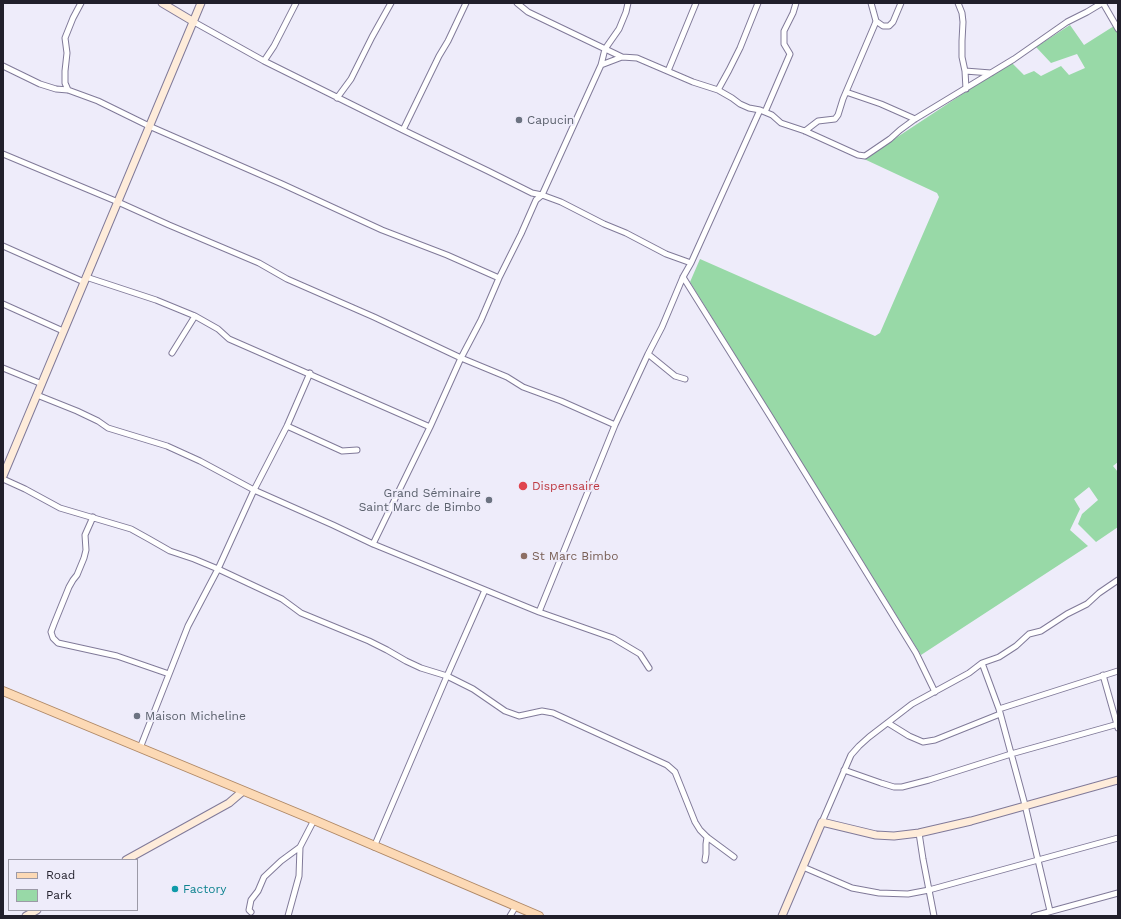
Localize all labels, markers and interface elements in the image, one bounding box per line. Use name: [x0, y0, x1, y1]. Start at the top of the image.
place label: Capucin: [527, 113, 574, 127]
marker: Capucin: [514, 115, 524, 125]
place label: Dispensaire: [532, 479, 600, 493]
marker: Dispensaire: [517, 480, 529, 492]
place label: Grand Séminaire Saint Marc de Bimbo: [359, 486, 481, 514]
marker: Grand Séminaire Saint Marc de Bimbo: [484, 495, 494, 505]
place label: St Marc Bimbo: [532, 549, 618, 563]
marker: St Marc Bimbo: [519, 551, 529, 561]
place label: Maison Micheline: [145, 709, 246, 723]
marker: Maison Micheline: [132, 711, 142, 721]
legend: [8, 859, 138, 911]
text: Road: [46, 868, 75, 882]
place label: Factory: [183, 882, 227, 896]
marker: Factory: [170, 884, 180, 894]
text: Park: [46, 888, 72, 902]

